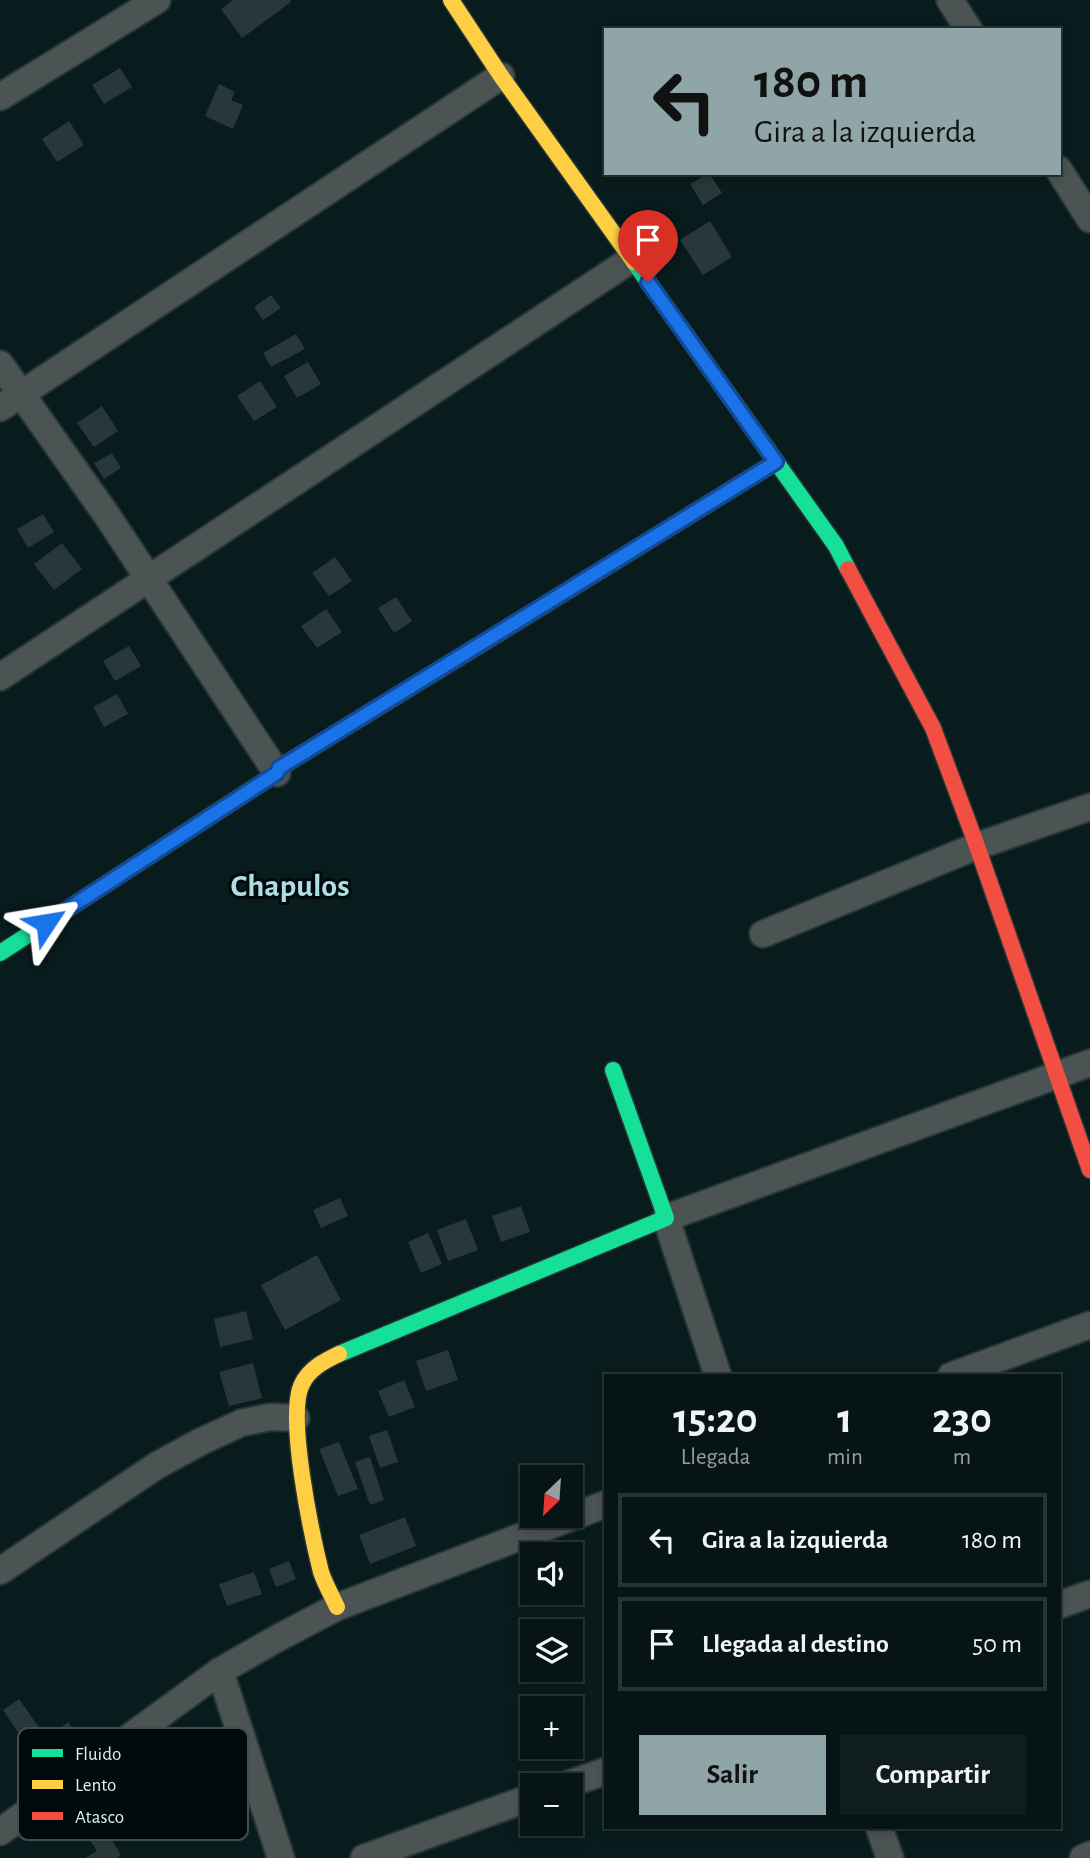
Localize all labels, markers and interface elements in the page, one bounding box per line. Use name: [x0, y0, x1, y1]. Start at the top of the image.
icon: left: [639, 56, 730, 147]
text: 180 m: [754, 58, 868, 107]
text: Gira a la izquierda: [754, 116, 976, 148]
pin: [618, 210, 678, 282]
icon: arrive: [629, 221, 667, 259]
district label: Chapulos: [231, 870, 349, 902]
position arrow: [9, 886, 83, 960]
text: 15:20: [673, 1398, 758, 1440]
text: 1: [837, 1398, 852, 1440]
text: 230: [932, 1398, 992, 1440]
text: Llegada: [681, 1446, 750, 1469]
text: min: [827, 1446, 863, 1469]
text: m: [953, 1446, 971, 1469]
north arrow: [520, 1465, 583, 1528]
map controls: [520, 1465, 583, 1836]
icon: left: [643, 1521, 681, 1559]
text: Gira a la izquierda: [702, 1527, 888, 1553]
text: 180 m: [962, 1527, 1022, 1553]
button: sound: [520, 1542, 583, 1605]
button: layers: [520, 1619, 583, 1682]
icon: arrive: [643, 1625, 681, 1663]
text: Llegada al destino: [702, 1631, 889, 1657]
text: 50 m: [972, 1631, 1022, 1657]
button: +: [520, 1696, 583, 1759]
legend: [18, 1728, 248, 1840]
button: Salir: [639, 1735, 826, 1815]
button: Compartir: [840, 1735, 1026, 1815]
text: Fluido: [75, 1745, 121, 1764]
button: −: [520, 1773, 583, 1836]
text: Lento: [75, 1776, 116, 1795]
text: Atasco: [75, 1808, 124, 1827]

